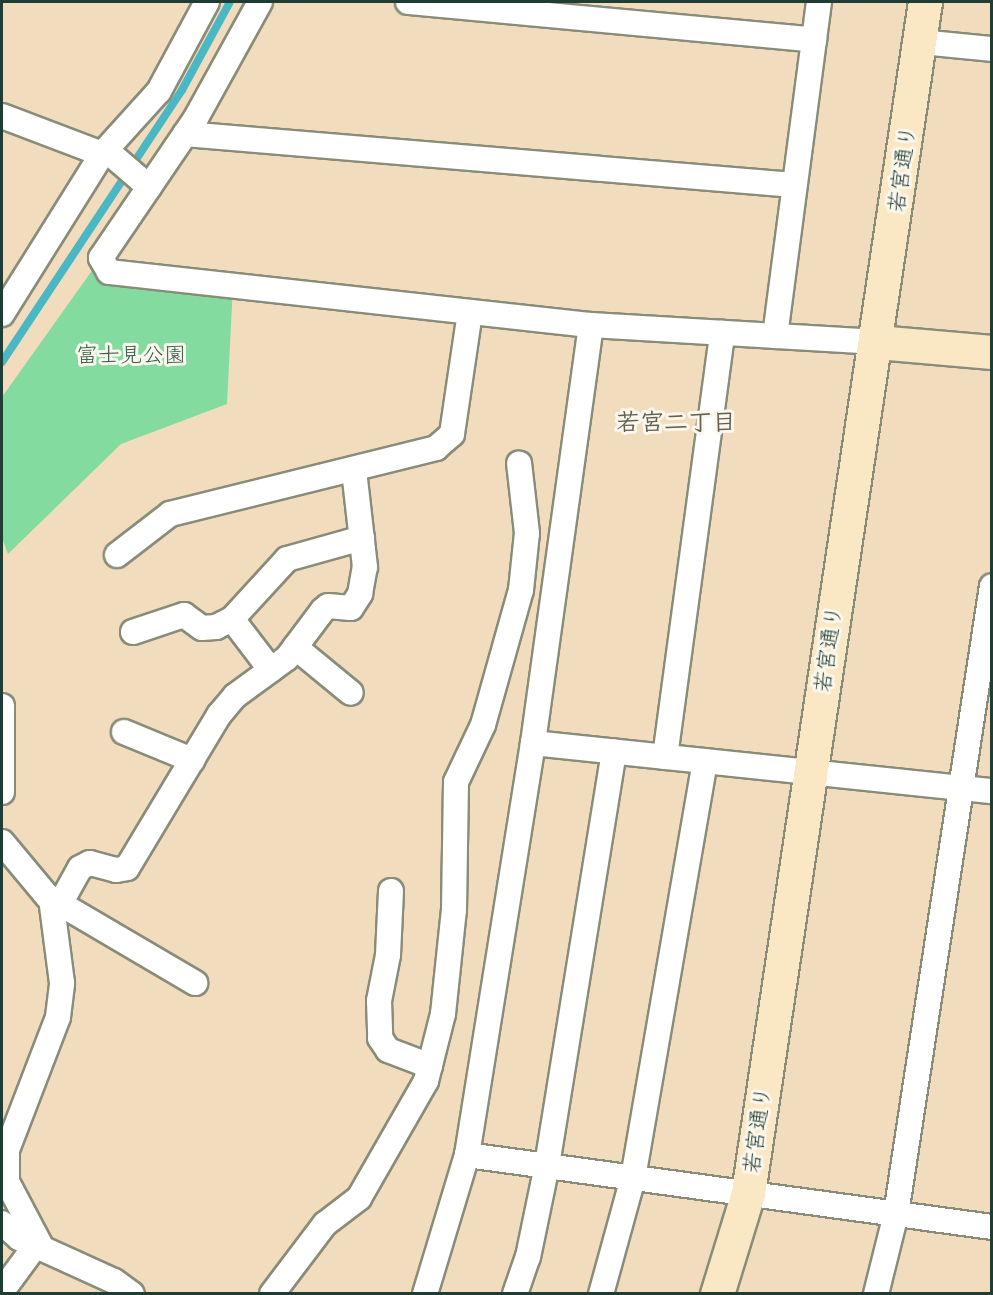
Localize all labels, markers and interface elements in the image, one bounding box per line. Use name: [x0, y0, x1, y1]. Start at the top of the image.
street label: 若宮通り: [883, 124, 921, 214]
park label: 富士見公園: [76, 342, 186, 368]
district label: 若宮二丁目: [616, 409, 736, 437]
street label: 若宮通り: [809, 604, 847, 694]
street label: 若宮通り: [738, 1085, 776, 1175]

